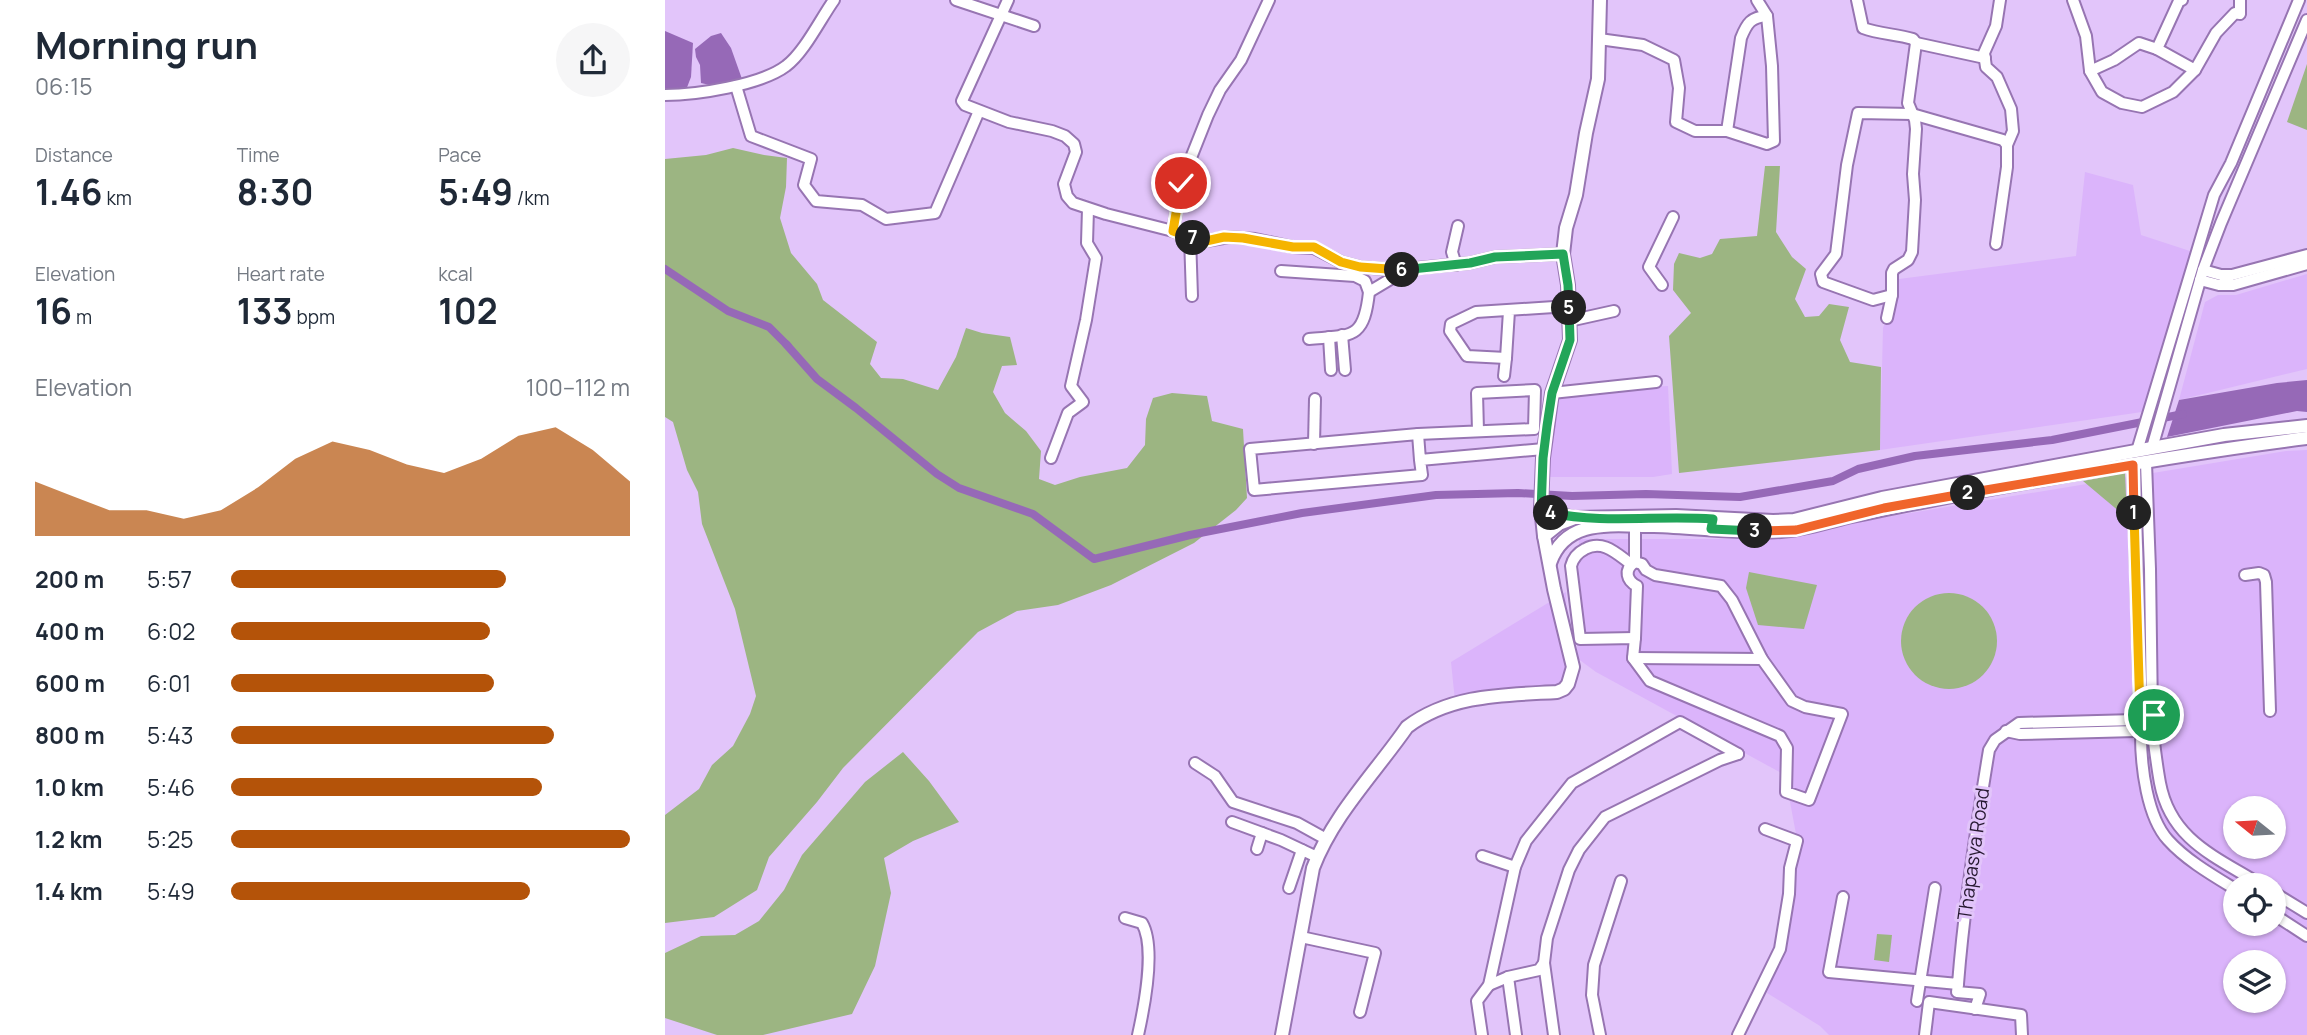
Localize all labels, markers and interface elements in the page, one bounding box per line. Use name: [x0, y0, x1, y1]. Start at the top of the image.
text: Morning run: [35, 18, 258, 70]
button: share: [556, 23, 630, 97]
text: 06:15: [35, 70, 92, 102]
text: Distance: [35, 142, 113, 168]
text: Time: [237, 142, 280, 168]
text: Pace: [438, 142, 481, 168]
pin: [1151, 153, 1211, 213]
icon: check: [1162, 164, 1200, 202]
text: 1.46: [35, 168, 103, 216]
text: 8:30: [237, 168, 313, 216]
text: 5:49: [438, 168, 513, 216]
text: km: [103, 185, 132, 211]
text: /km: [513, 185, 550, 211]
pin: 7: [1175, 220, 1211, 256]
text: 7: [1187, 224, 1198, 250]
pin: 6: [1385, 252, 1419, 288]
text: 6: [1396, 256, 1407, 282]
text: Elevation: [35, 261, 115, 287]
text: Heart rate: [237, 261, 325, 287]
text: kcal: [438, 261, 473, 287]
text: 16: [35, 287, 72, 335]
text: 133: [237, 287, 293, 335]
text: 102: [438, 287, 498, 335]
pin: 5: [1551, 290, 1587, 326]
text: 5: [1563, 294, 1574, 320]
text: m: [72, 304, 92, 330]
text: bpm: [293, 304, 335, 330]
text: Elevation: [35, 371, 132, 403]
text: 100–112 m: [526, 371, 630, 403]
pin: 2: [1951, 476, 1985, 510]
text: 2: [1962, 479, 1973, 505]
pin: 4: [1533, 496, 1568, 530]
pin: 1: [2117, 496, 2151, 530]
text: 4: [1545, 499, 1556, 525]
text: 1: [2129, 499, 2138, 525]
pin: 3: [1737, 514, 1773, 548]
text: 3: [1749, 517, 1760, 543]
text: 200 m: [35, 563, 104, 595]
text: 5:57: [147, 563, 192, 595]
text: 400 m: [35, 615, 105, 647]
text: 6:02: [147, 615, 195, 647]
text: 600 m: [35, 667, 105, 699]
text: 6:01: [147, 667, 191, 699]
pin: [2124, 685, 2184, 745]
icon: arrive: [2135, 696, 2173, 734]
text: 800 m: [35, 719, 105, 751]
text: 5:43: [147, 719, 193, 751]
text: 1.0 km: [35, 771, 104, 803]
text: 5:46: [147, 771, 195, 803]
street label: Thapasya Road: [1951, 786, 1995, 922]
north arrow: [2223, 796, 2285, 859]
map controls: [2223, 796, 2286, 1013]
text: 1.2 km: [35, 823, 102, 855]
text: 5:25: [147, 823, 194, 855]
button: locate: [2223, 873, 2286, 936]
text: 1.4 km: [35, 875, 103, 907]
text: 5:49: [147, 875, 195, 907]
button: layers: [2223, 950, 2286, 1013]

